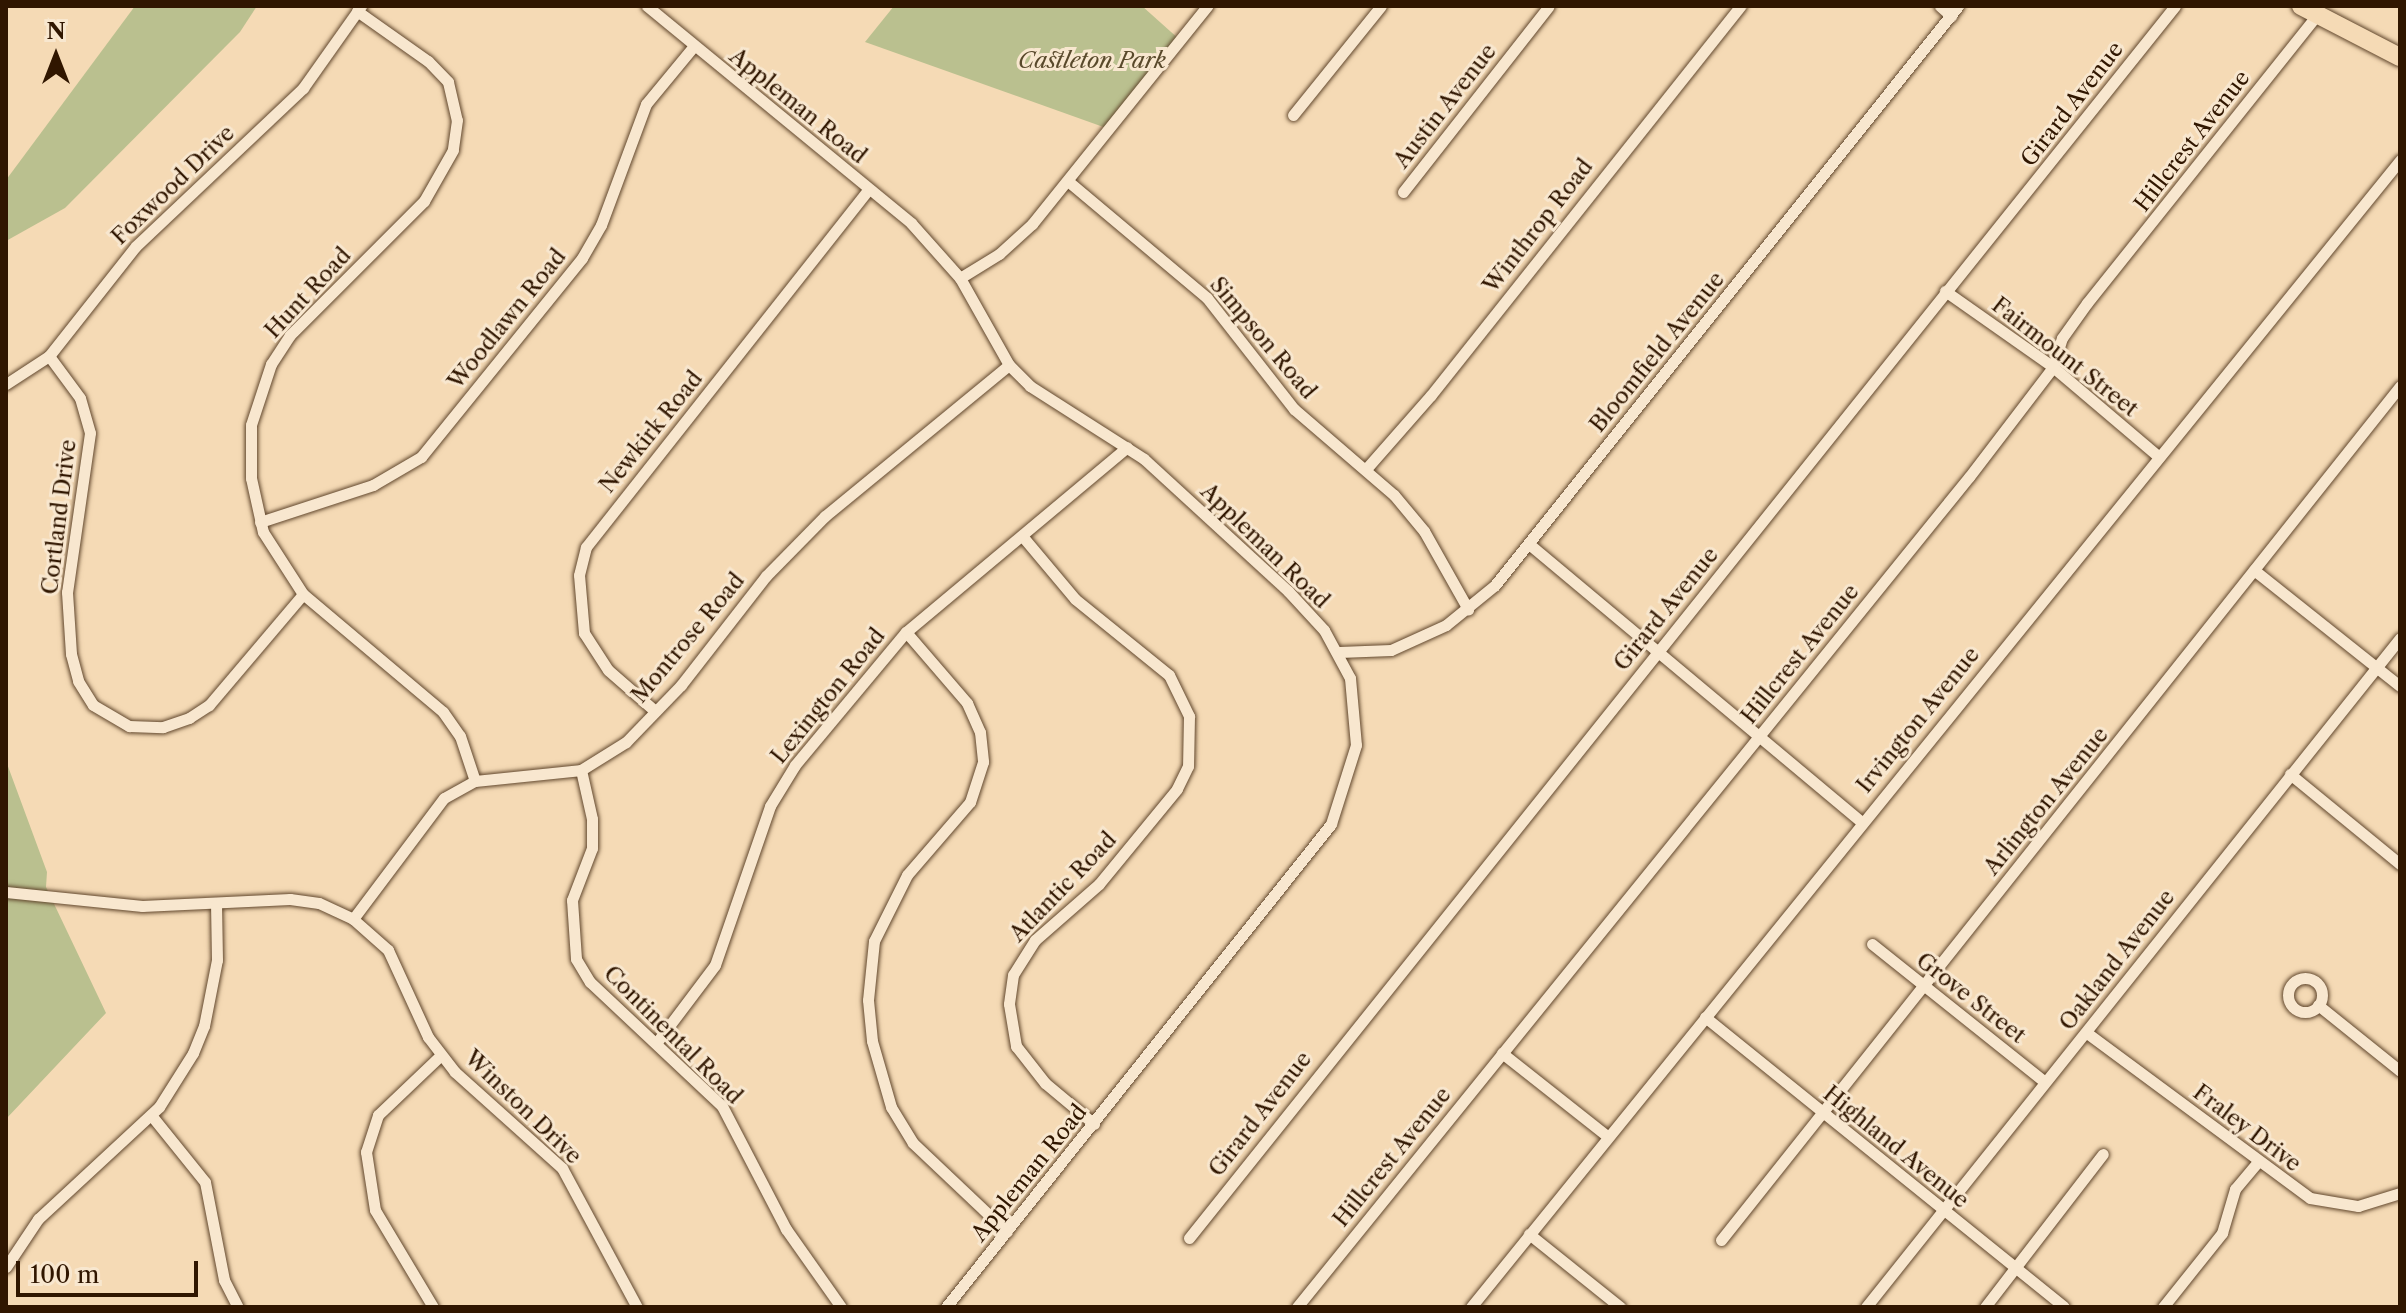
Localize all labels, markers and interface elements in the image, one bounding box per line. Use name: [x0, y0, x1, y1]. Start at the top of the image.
north arrow: [16, 16, 96, 96]
text: N: [46, 18, 66, 45]
street label: Girard Avenue: [2015, 36, 2129, 172]
street label: Austin Avenue: [1388, 38, 1502, 174]
street label: Appleman Road: [724, 43, 872, 169]
park label: Castleton Park: [1018, 48, 1166, 74]
street label: Hillcrest Avenue: [2128, 65, 2256, 217]
street label: Foxwood Drive: [106, 120, 240, 250]
street label: Winthrop Road: [1478, 154, 1598, 298]
street label: Hunt Road: [260, 242, 356, 344]
street label: Woodlawn Road: [442, 244, 572, 394]
street label: Bloomfield Avenue: [1584, 266, 1730, 438]
street label: Simpson Road: [1204, 272, 1322, 404]
street label: Fairmount Street: [1987, 292, 2143, 422]
street label: Newkirk Road: [594, 366, 708, 498]
street label: Cortland Drive: [36, 438, 82, 596]
street label: Appleman Road: [1195, 478, 1335, 614]
street label: Girard Avenue: [1608, 542, 1724, 676]
street label: Montrose Road: [626, 568, 750, 708]
street label: Hillcrest Avenue: [1735, 579, 1865, 729]
street label: Lexington Road: [765, 623, 891, 769]
street label: Irvington Avenue: [1851, 642, 1985, 798]
street label: Arlington Avenue: [1978, 721, 2114, 881]
street label: Atlantic Road: [1004, 827, 1122, 947]
street label: Oakland Avenue: [2054, 884, 2180, 1036]
street label: Grove Street: [1911, 947, 2031, 1049]
street label: Continental Road: [598, 960, 748, 1110]
street label: Winston Drive: [459, 1045, 587, 1169]
street label: Girard Avenue: [1203, 1046, 1317, 1182]
street label: Fraley Drive: [2188, 1079, 2306, 1177]
street label: Highland Avenue: [1818, 1080, 1974, 1214]
street label: Hillcrest Avenue: [1327, 1082, 1457, 1232]
street label: Appleman Road: [966, 1099, 1092, 1247]
scale bar: [20, 1245, 202, 1295]
text: 100 m: [30, 1260, 99, 1289]

